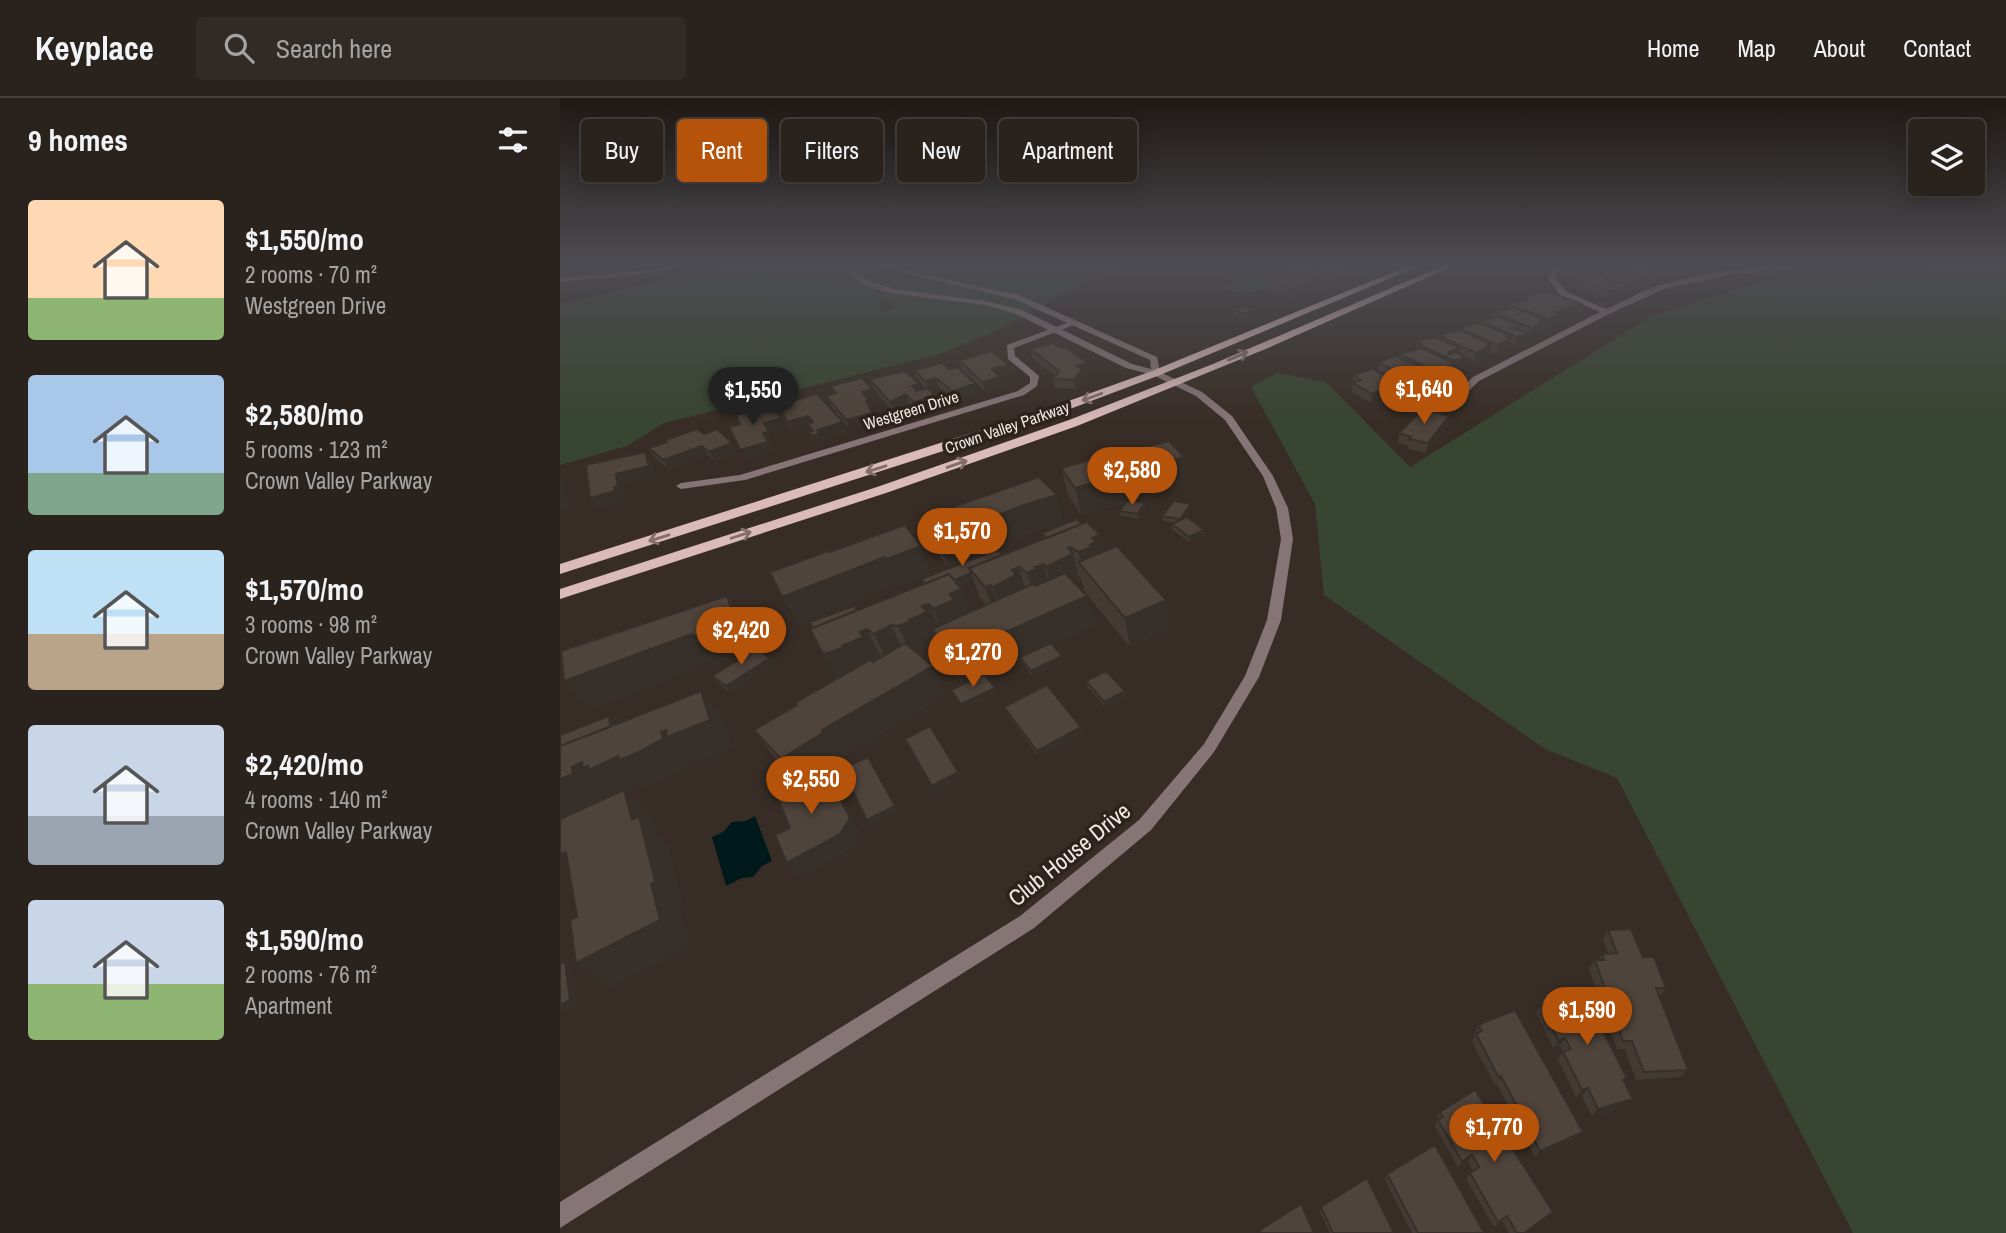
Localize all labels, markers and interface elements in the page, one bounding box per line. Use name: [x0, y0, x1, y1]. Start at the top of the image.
search box: [196, 17, 686, 80]
text: Keyplace: [35, 26, 154, 70]
icon: search: [220, 29, 258, 67]
text: Search here: [276, 31, 392, 66]
text: Home: [1647, 32, 1699, 64]
text: Map: [1737, 32, 1776, 64]
text: About: [1814, 32, 1865, 64]
text: Contact: [1903, 32, 1971, 64]
chip: Buy: [581, 119, 663, 182]
chip: Rent: [677, 119, 767, 182]
chip: Filters: [781, 119, 883, 182]
chip: New: [897, 119, 985, 182]
chip: Apartment: [999, 119, 1137, 182]
map controls: [1908, 119, 1985, 196]
button: layers: [1908, 119, 1985, 196]
text: 9 homes: [28, 120, 128, 160]
icon: filters: [494, 121, 532, 159]
text: $1,550/mo: [245, 219, 364, 259]
icon: home: [84, 228, 168, 312]
text: 2 rooms · 70 m²: [245, 259, 377, 290]
text: Westgreen Drive: [245, 290, 386, 321]
one-way arrow: [1227, 349, 1248, 362]
pin: $1,640: [1367, 366, 1481, 426]
pin: $1,550: [696, 368, 810, 427]
text: $1,640: [1395, 373, 1453, 404]
text: $1,550: [724, 374, 782, 405]
street label: Westgreen Drive: [861, 385, 961, 435]
one-way arrow: [1081, 392, 1103, 404]
text: $2,580/mo: [245, 394, 364, 434]
street label: Crown Valley Parkway: [942, 395, 1073, 459]
icon: home: [84, 403, 168, 487]
text: 5 rooms · 123 m²: [245, 434, 388, 465]
pin: $2,580: [1075, 448, 1189, 507]
text: $2,580: [1103, 454, 1161, 485]
one-way arrow: [946, 457, 968, 469]
one-way arrow: [865, 464, 887, 477]
text: Crown Valley Parkway: [245, 465, 432, 496]
pin: $1,570: [905, 508, 1019, 568]
text: $1,570: [933, 515, 991, 546]
one-way arrow: [730, 528, 752, 540]
one-way arrow: [648, 532, 670, 545]
text: $1,570/mo: [245, 569, 364, 609]
icon: home: [84, 578, 168, 662]
pin: $2,420: [684, 608, 798, 667]
text: 3 rooms · 98 m²: [245, 609, 377, 640]
text: $2,420: [712, 614, 770, 645]
pin: $1,270: [916, 630, 1030, 689]
text: $1,270: [944, 636, 1002, 667]
text: Crown Valley Parkway: [245, 640, 432, 671]
text: $2,420/mo: [245, 744, 364, 784]
icon: home: [84, 753, 168, 837]
pin: $2,550: [754, 756, 868, 816]
text: $2,550: [782, 763, 840, 794]
text: 4 rooms · 140 m²: [245, 784, 388, 815]
street label: Club House Drive: [1001, 795, 1137, 913]
text: Crown Valley Parkway: [245, 815, 432, 846]
text: $1,590/mo: [245, 919, 364, 959]
icon: home: [84, 928, 168, 1012]
text: 2 rooms · 76 m²: [245, 959, 377, 990]
pin: $1,590: [1530, 988, 1644, 1047]
text: Apartment: [245, 990, 332, 1021]
text: $1,590: [1558, 994, 1616, 1025]
pin: $1,770: [1437, 1104, 1551, 1164]
text: $1,770: [1465, 1111, 1523, 1142]

